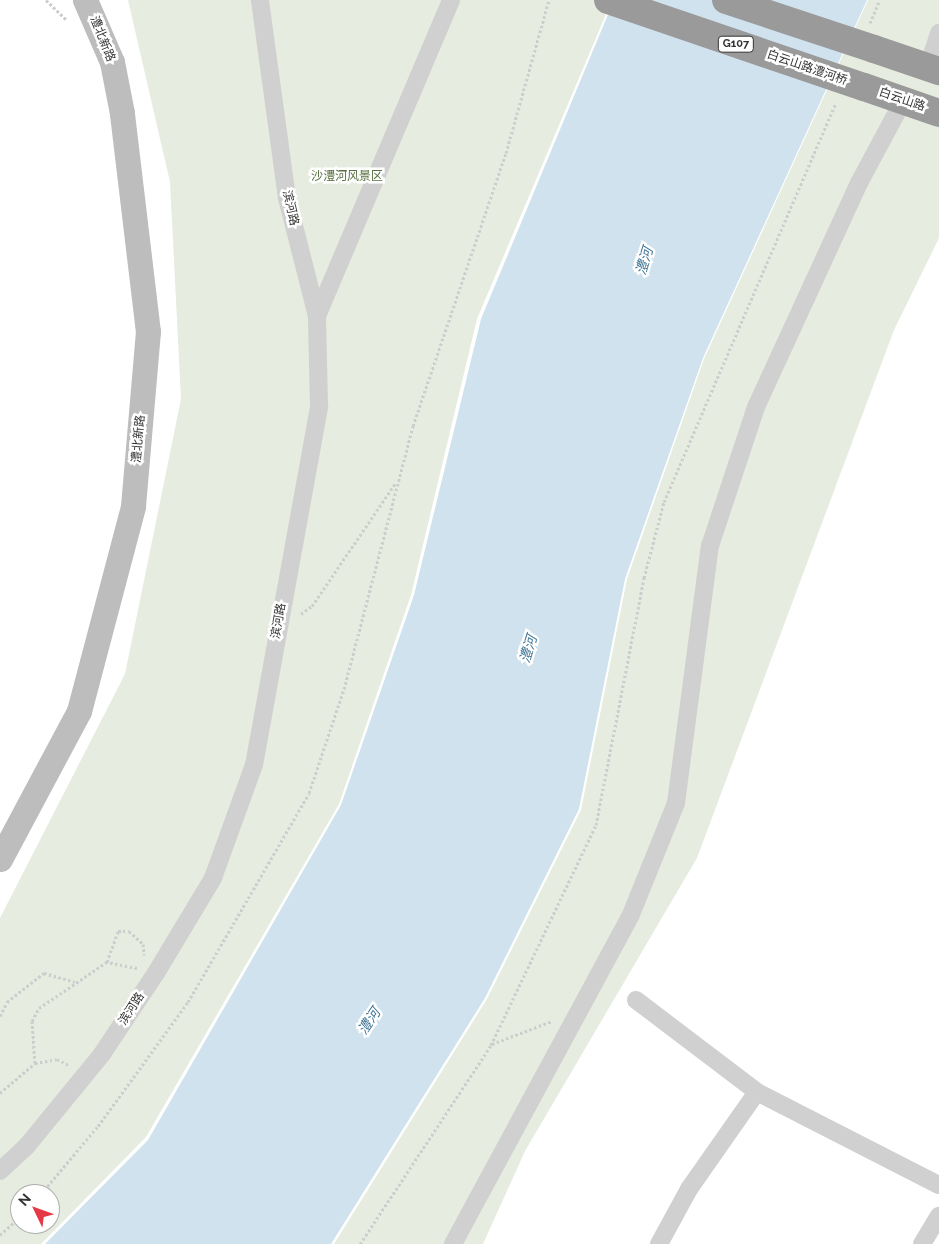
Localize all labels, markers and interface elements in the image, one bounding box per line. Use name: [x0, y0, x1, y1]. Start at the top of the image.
street label: 澧北新路: [86, 14, 118, 64]
road number: G107: [717, 36, 755, 52]
street label: 白云山路澧河桥: [765, 48, 849, 88]
street label: 白云山路: [877, 85, 927, 115]
park label: 沙澧河风景区: [311, 170, 383, 184]
street label: 滨河路: [279, 189, 301, 227]
water label: 澧河: [632, 245, 656, 277]
street label: 澧北新路: [130, 414, 148, 464]
street label: 滨河路: [269, 602, 289, 640]
water label: 澧河: [516, 633, 540, 665]
street label: 滨河路: [116, 990, 148, 1028]
water label: 澧河: [354, 1005, 384, 1037]
north arrow: [10, 1184, 60, 1234]
text: N: [15, 1190, 34, 1209]

